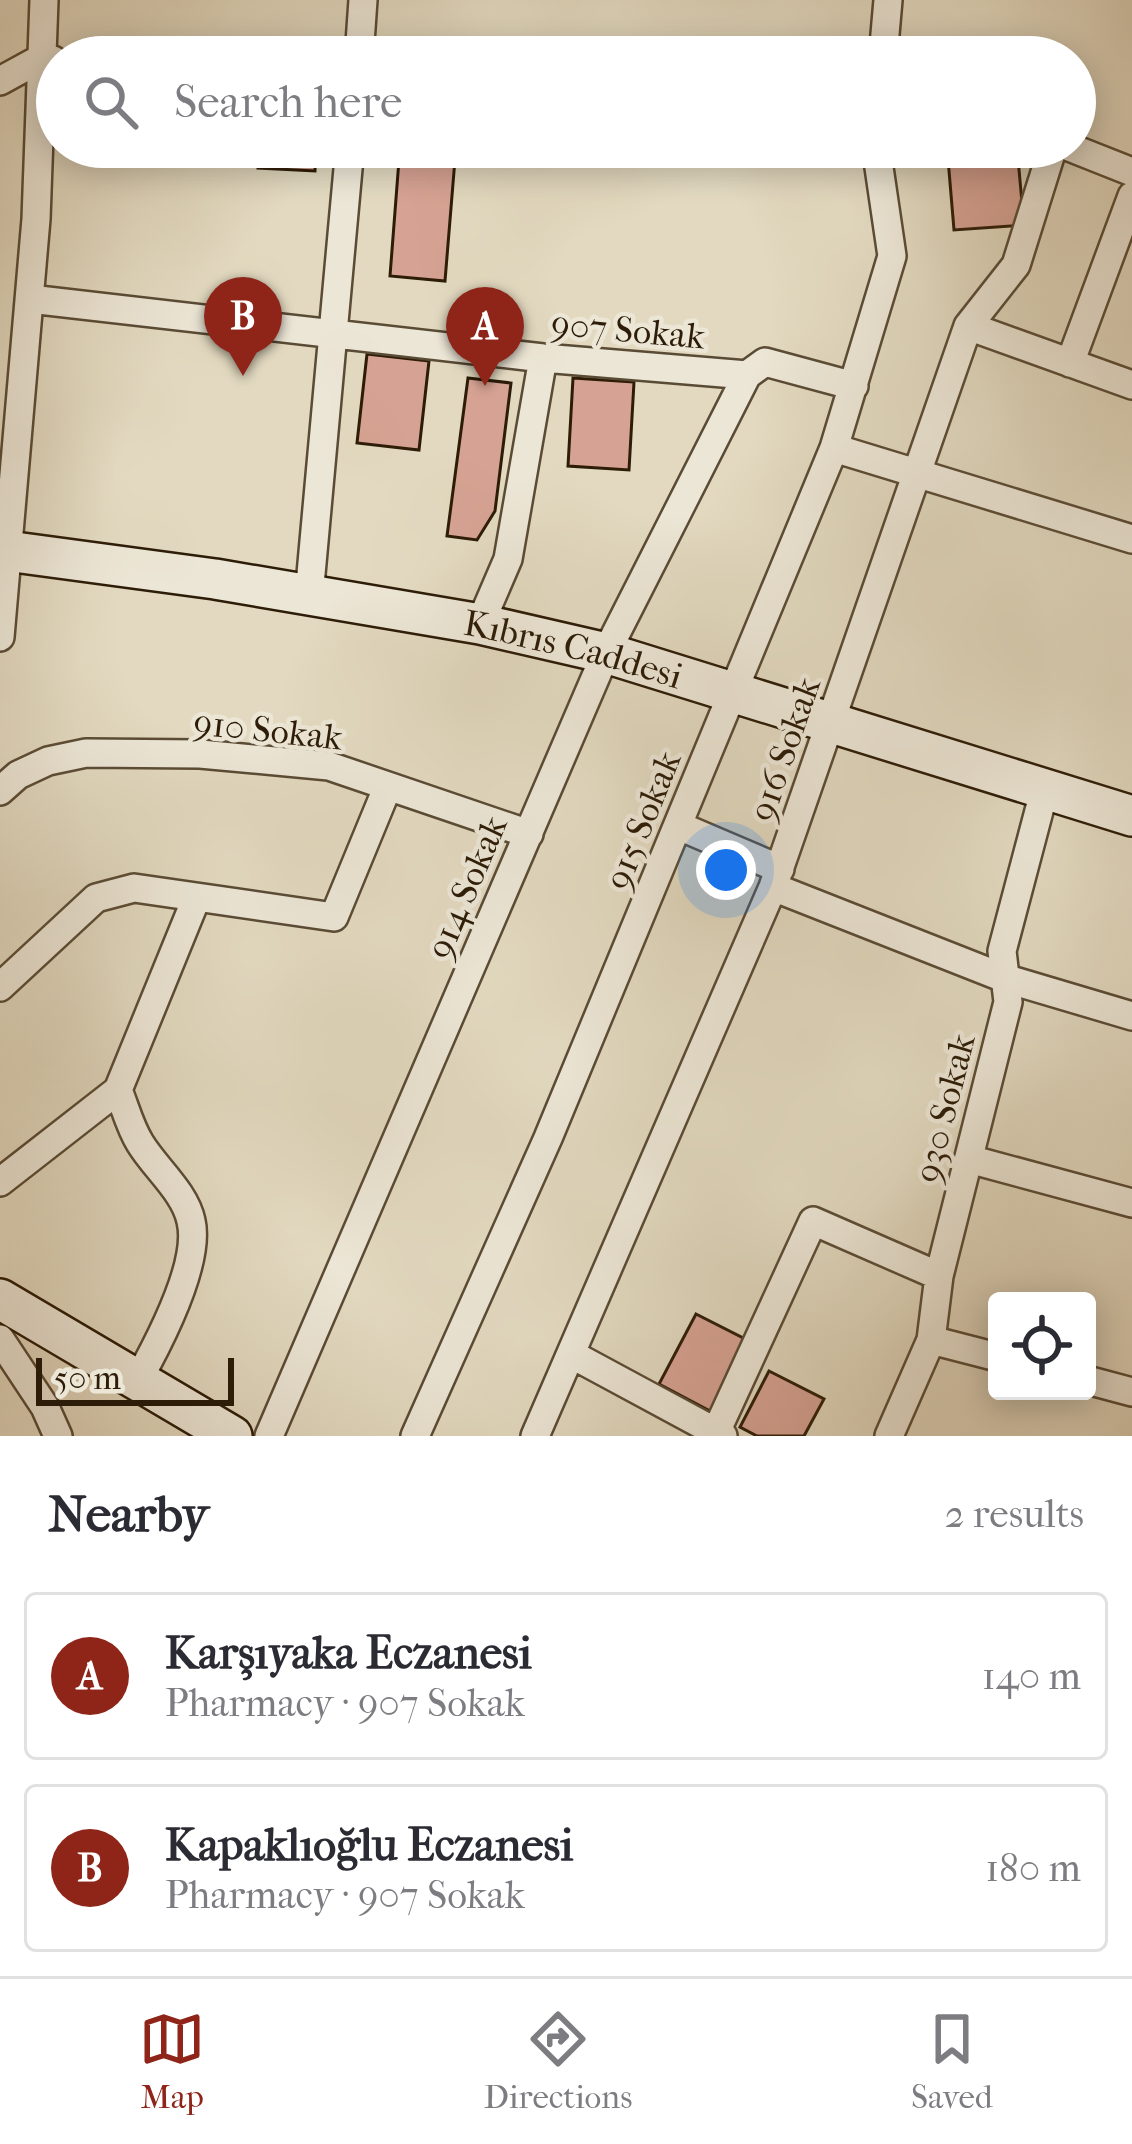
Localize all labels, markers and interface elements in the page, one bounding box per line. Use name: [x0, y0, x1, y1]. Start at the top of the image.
search box: [36, 36, 1096, 168]
icon: search: [78, 69, 144, 135]
text: Search here: [174, 76, 402, 129]
pin: B: [204, 277, 282, 376]
pin: A: [446, 287, 524, 386]
street label: 907 Sokak: [549, 302, 707, 358]
street label: Kıbrıs Caddesi: [461, 602, 688, 698]
street label: 916 Sokak: [741, 672, 829, 827]
street label: 910 Sokak: [191, 701, 345, 759]
street label: 915 Sokak: [596, 745, 690, 896]
street label: 914 Sokak: [418, 809, 516, 965]
your location: [696, 840, 756, 900]
street label: 930 Sokak: [906, 1029, 984, 1187]
map controls: [988, 1292, 1096, 1400]
button: locate: [988, 1292, 1096, 1400]
scale bar: [36, 1352, 234, 1405]
text: 50 m: [54, 1359, 121, 1398]
text: Nearby: [48, 1484, 209, 1544]
text: 2 results: [945, 1491, 1084, 1537]
text: Karşıyaka Eczanesi: [165, 1627, 532, 1680]
text: A: [77, 1653, 103, 1699]
text: 140 m: [982, 1653, 1081, 1699]
text: Pharmacy · 907 Sokak: [165, 1680, 525, 1726]
text: Kapaklıoğlu Eczanesi: [165, 1819, 573, 1872]
text: B: [77, 1845, 103, 1891]
text: 180 m: [985, 1845, 1081, 1891]
text: Pharmacy · 907 Sokak: [165, 1872, 525, 1918]
tab: Map: [139, 2006, 205, 2117]
tab: Directions: [484, 2006, 632, 2117]
tab: Saved: [911, 2006, 993, 2117]

